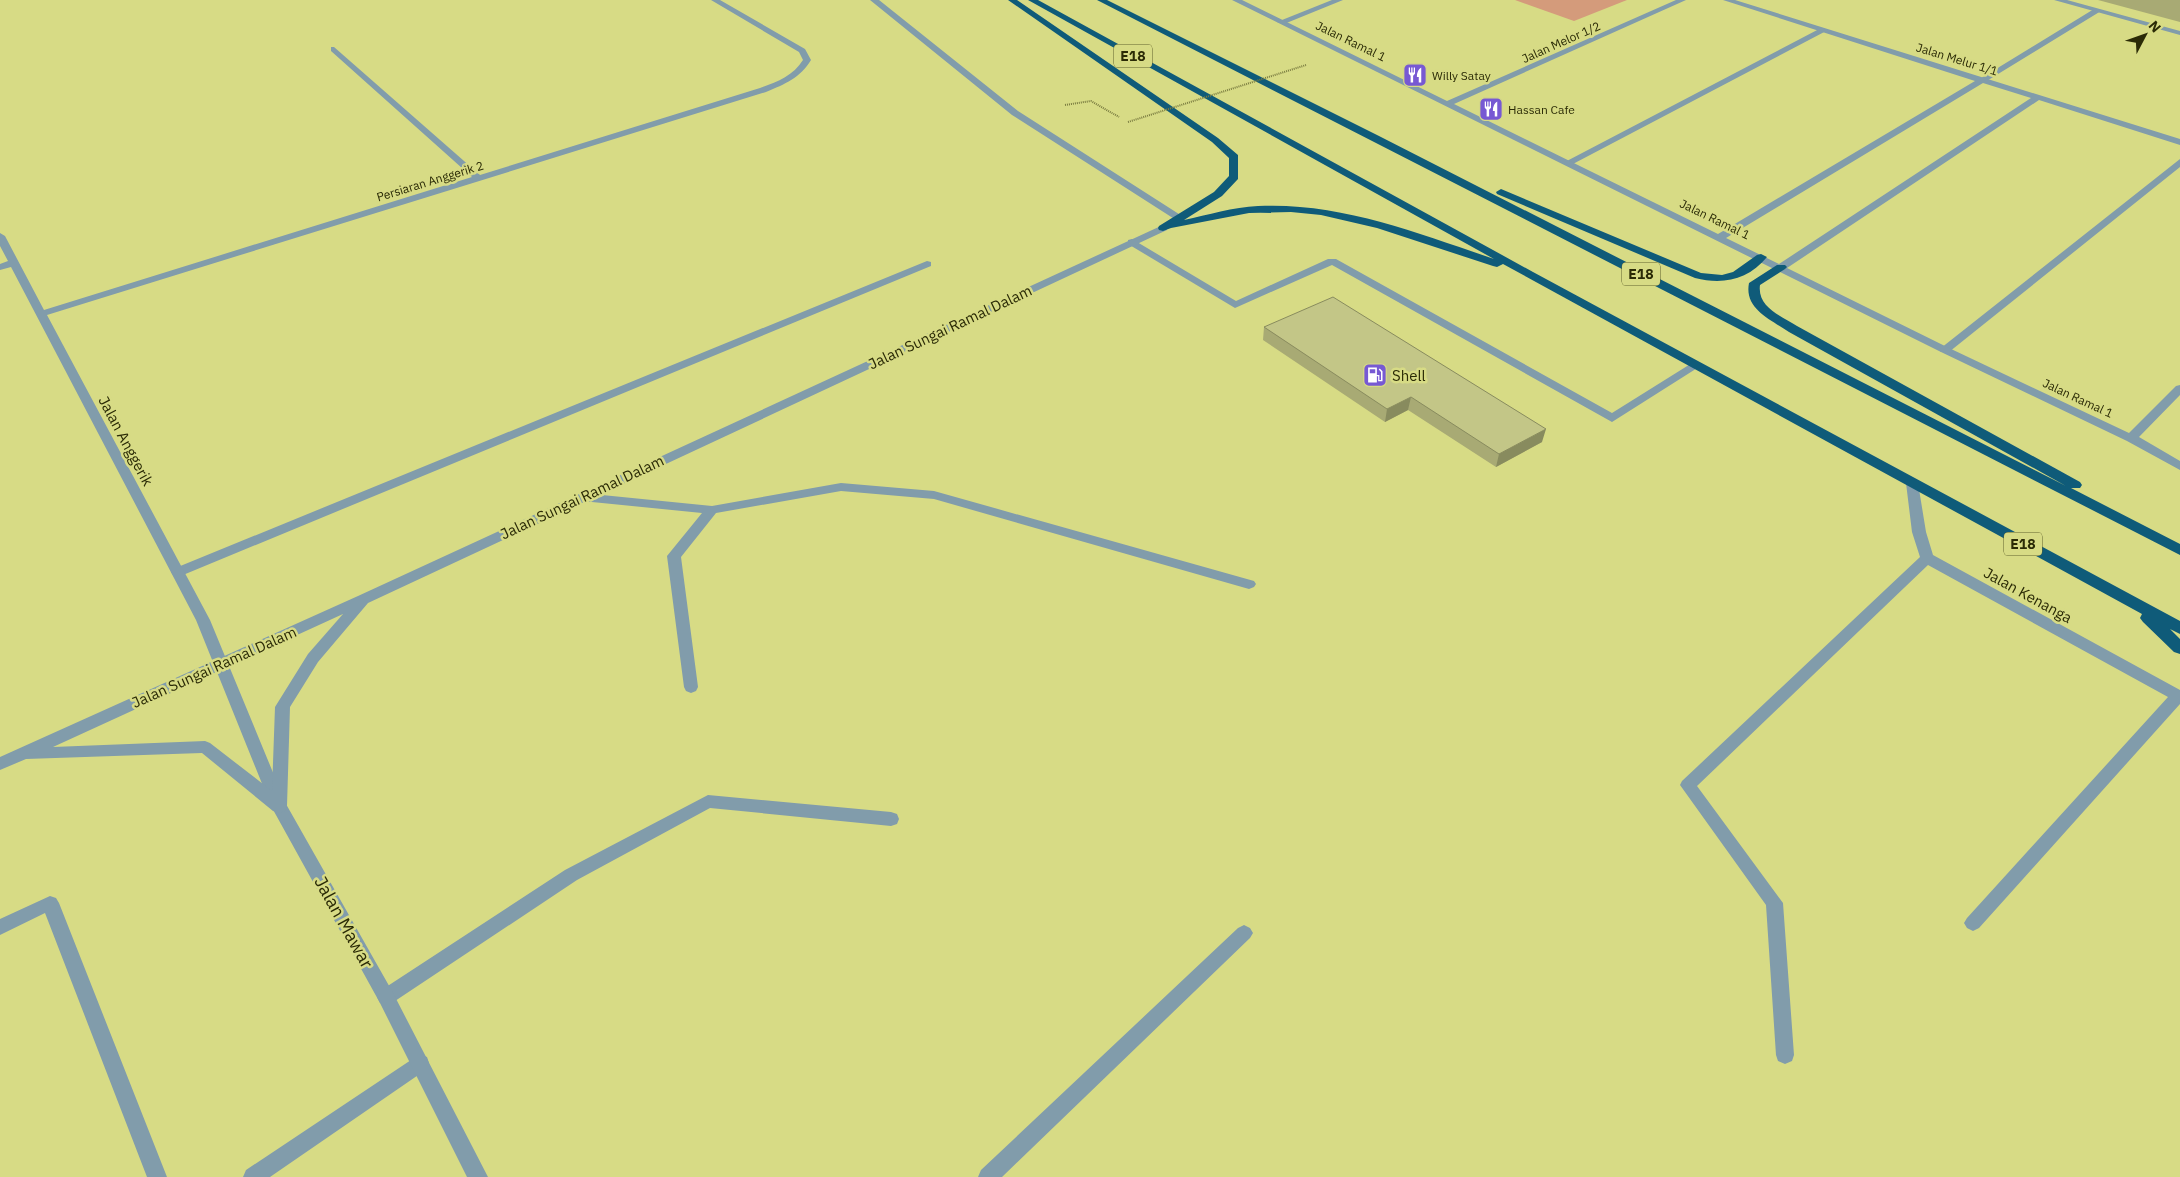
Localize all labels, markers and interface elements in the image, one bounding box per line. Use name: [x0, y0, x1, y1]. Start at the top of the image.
north arrow: [2120, 10, 2170, 60]
text: N: [2145, 17, 2165, 36]
street label: Jalan Ramal 1: [1314, 18, 1388, 64]
street label: Jalan Melor 1/2: [1519, 18, 1603, 66]
street label: Jalan Melur 1/1: [1914, 39, 2000, 79]
road number: E18: [1114, 44, 1152, 68]
restaurant icon: Willy Satay: [1402, 62, 1428, 88]
place label: Willy Satay: [1432, 68, 1491, 83]
restaurant icon: Hassan Cafe: [1478, 96, 1504, 122]
place label: Hassan Cafe: [1508, 102, 1575, 117]
street label: Persiaran Anggerik 2: [375, 158, 485, 204]
street label: Jalan Ramal 1: [1678, 196, 1752, 242]
road number: E18: [1622, 262, 1660, 286]
street label: Jalan Sungai Ramal Dalam: [865, 281, 1035, 373]
fuel station icon: Shell: [1362, 362, 1388, 388]
place label: Shell: [1392, 366, 1426, 385]
street label: Jalan Ramal 1: [2040, 375, 2116, 421]
street label: Jalan Anggerik: [94, 393, 158, 489]
street label: Jalan Sungai Ramal Dalam: [497, 451, 667, 543]
road number: E18: [2004, 532, 2042, 556]
street label: Jalan Kenanga: [1980, 563, 2076, 627]
street label: Jalan Sungai Ramal Dalam: [129, 622, 299, 712]
street label: Jalan Mawar: [309, 872, 379, 972]

